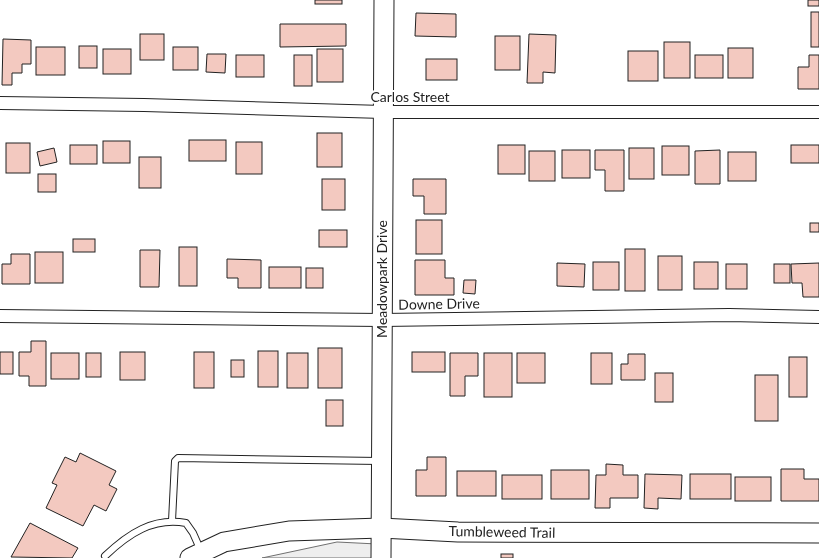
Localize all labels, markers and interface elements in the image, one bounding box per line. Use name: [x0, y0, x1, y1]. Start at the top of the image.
street label: Carlos Street: [370, 88, 450, 105]
street label: Meadowpark Drive: [373, 220, 390, 338]
street label: Downe Drive: [398, 294, 480, 313]
street label: Tumbleweed Trail: [449, 522, 555, 541]

